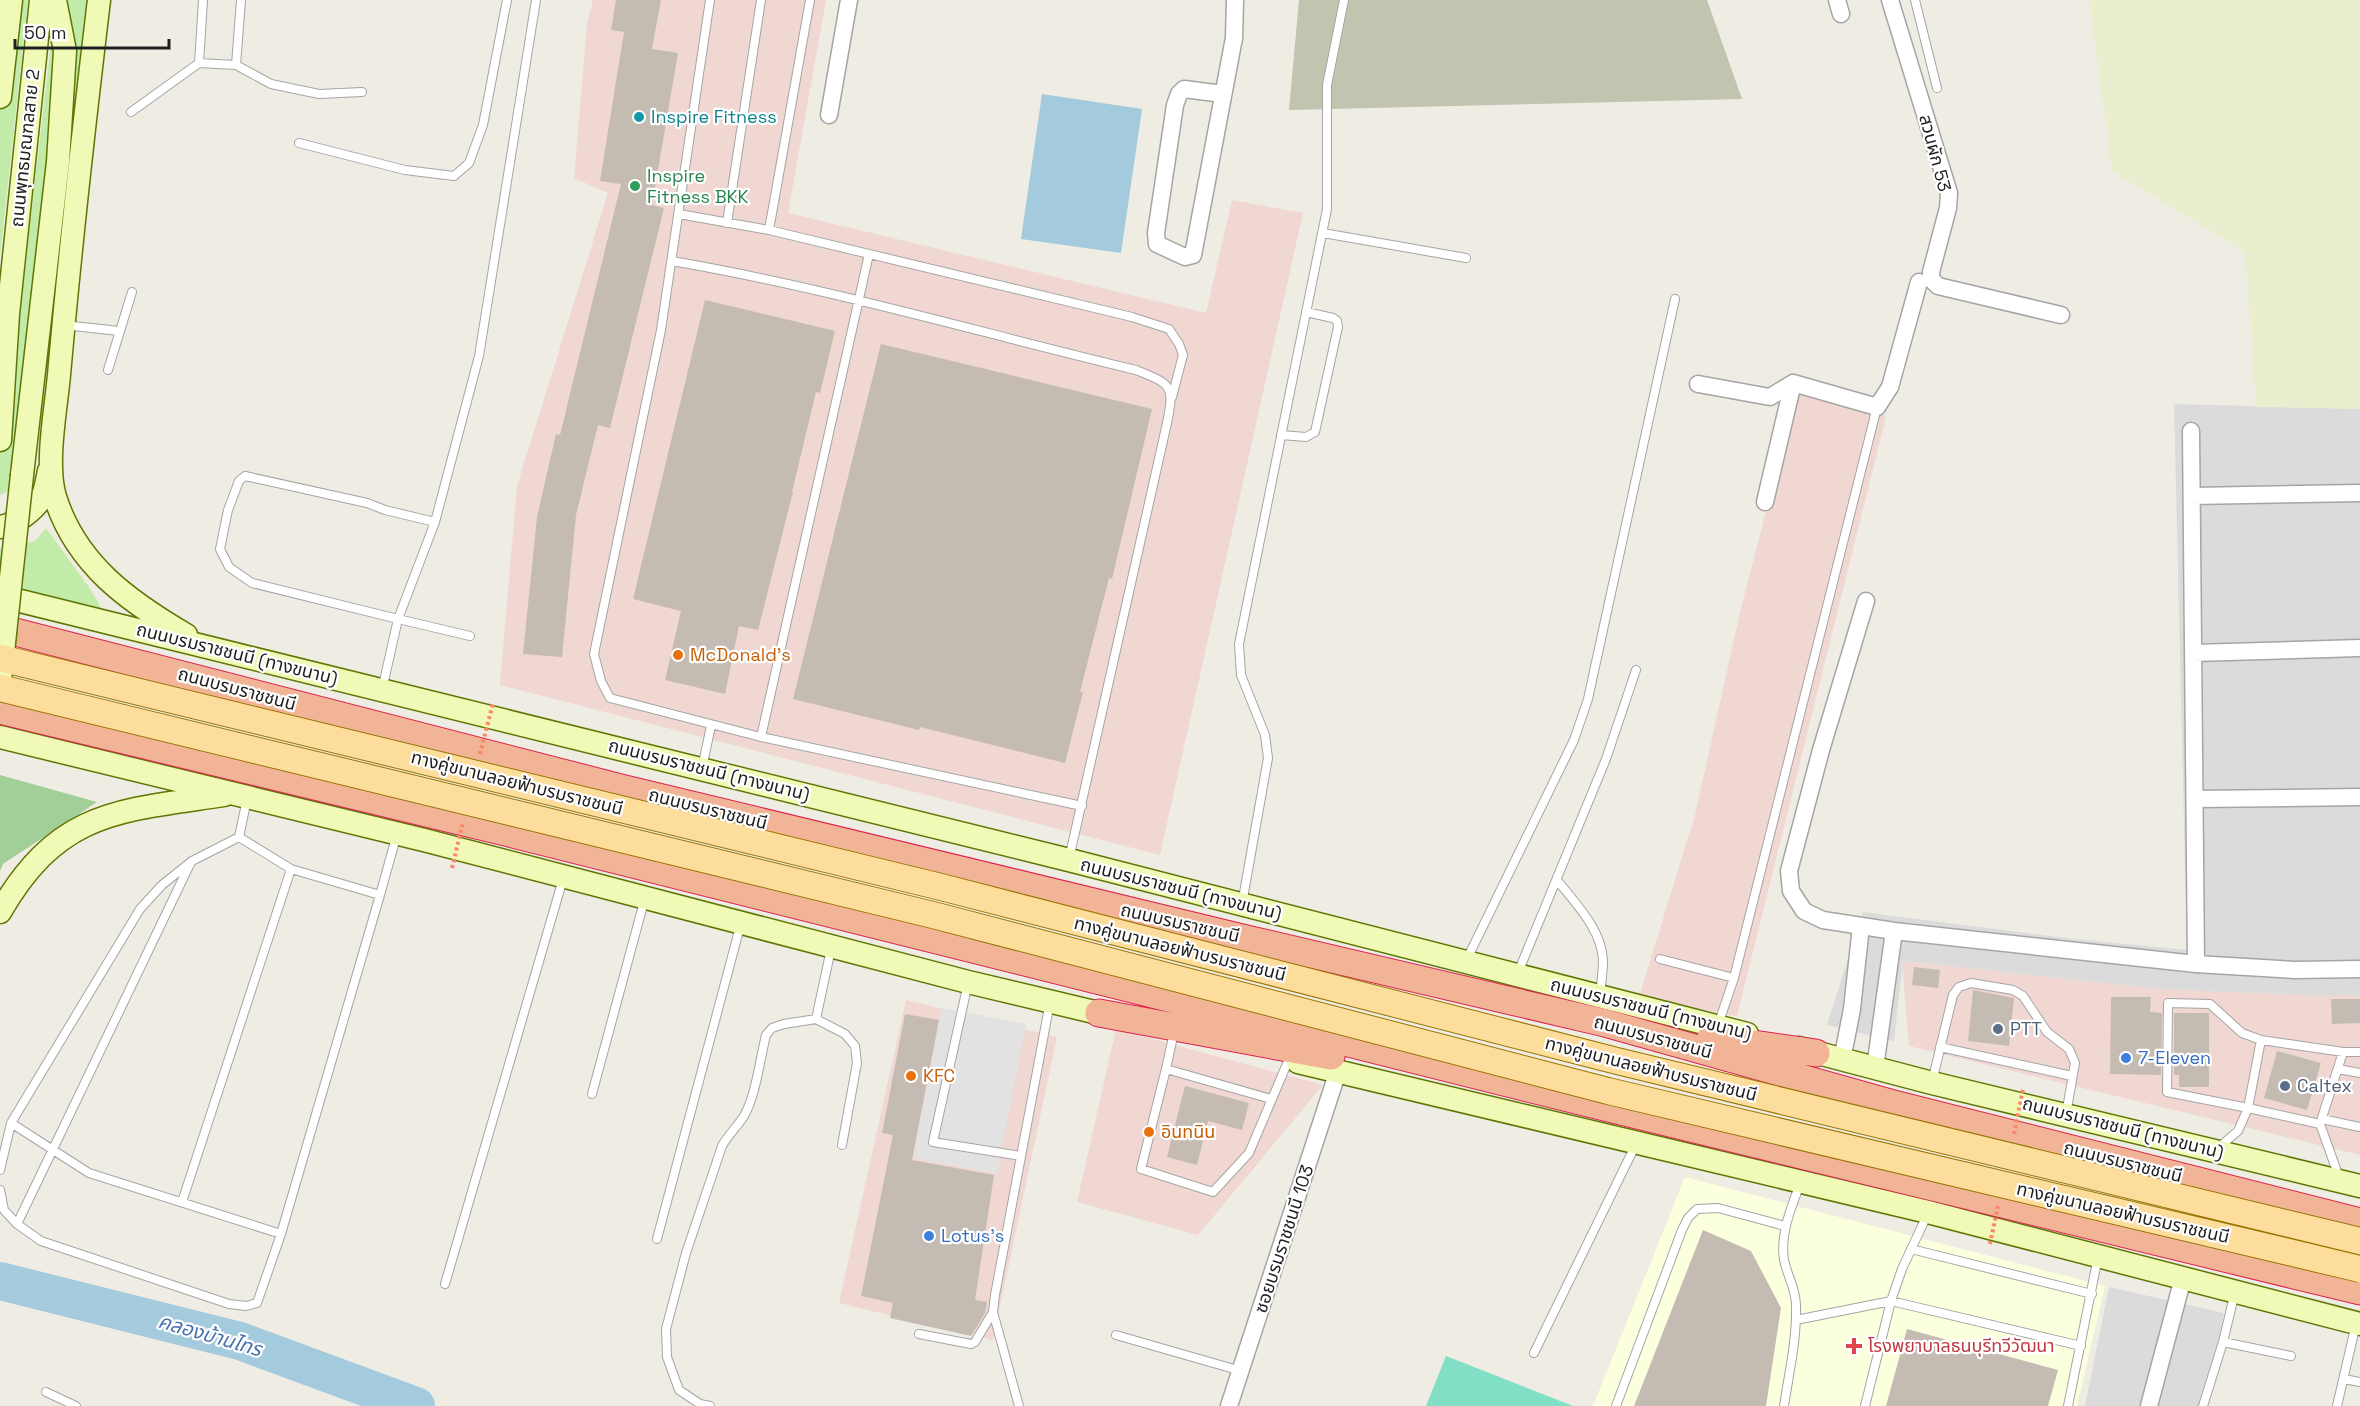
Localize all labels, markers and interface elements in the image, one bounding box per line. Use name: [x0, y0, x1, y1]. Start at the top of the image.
scale bar: [15, 12, 170, 50]
text: 50 m: [24, 21, 66, 44]
street label: ถนนพุทธมณฑลสาย 2: [5, 68, 44, 228]
place label: Inspire Fitness: [651, 105, 777, 128]
marker: Inspire Fitness: [632, 110, 646, 124]
street label: สวนผัก 53: [1914, 112, 1957, 194]
place label: Inspire Fitness BKK: [647, 164, 749, 208]
marker: Inspire Fitness BKK: [628, 179, 642, 193]
street label: ถนนบรมราชชนนี (ทางขนาน): [134, 618, 340, 690]
place label: McDonald's: [690, 643, 791, 666]
marker: McDonald's: [671, 648, 685, 662]
street label: ถนนบรมราชชนนี: [175, 663, 299, 715]
street label: ถนนบรมราชชนนี (ทางขนาน): [606, 733, 812, 806]
street label: ทางคู่ขนานลอยฟ้าบรมราชชนนี: [408, 745, 626, 821]
street label: ถนนบรมราชชนนี: [646, 783, 770, 834]
street label: ถนนบรมราชชนนี (ทางขนาน): [1078, 853, 1284, 925]
street label: ถนนบรมราชชนนี: [1118, 899, 1242, 947]
street label: ทางคู่ขนานลอยฟ้าบรมราชชนนี: [1071, 911, 1289, 987]
street label: ถนนบรมราชชนนี (ทางขนาน): [1548, 973, 1754, 1045]
street label: ถนนบรมราชชนนี: [1591, 1011, 1715, 1063]
place label: PTT: [2010, 1017, 2042, 1040]
marker: PTT: [1991, 1022, 2005, 1036]
street label: ทางคู่ขนานลอยฟ้าบรมราชชนนี: [1542, 1031, 1760, 1107]
place label: 7-Eleven: [2138, 1046, 2211, 1069]
marker: 7-Eleven: [2119, 1051, 2133, 1065]
place label: KFC: [923, 1064, 955, 1087]
marker: KFC: [904, 1069, 918, 1083]
place label: Caltex: [2297, 1074, 2352, 1097]
marker: Caltex: [2278, 1079, 2292, 1093]
street label: ถนนบรมราชชนนี (ทางขนาน): [2020, 1092, 2226, 1164]
place label: อินทนิน: [1161, 1120, 1215, 1143]
marker: อินทนิน: [1142, 1125, 1156, 1139]
street label: ถนนบรมราชชนนี: [2061, 1137, 2185, 1187]
street label: ซอยบรมราชชนนี 103: [1249, 1162, 1318, 1316]
street label: ทางคู่ขนานลอยฟ้าบรมราชชนนี: [2014, 1177, 2232, 1249]
place label: Lotus's: [941, 1224, 1004, 1247]
marker: Lotus's: [922, 1229, 936, 1243]
water label: คลองบ้านไทร: [155, 1308, 266, 1363]
place label: โรงพยาบาลธนบุรีทวีวัฒนา: [1868, 1334, 2055, 1357]
marker: โรงพยาบาลธนบุรีทวีวัฒนา: [1845, 1337, 1863, 1355]

